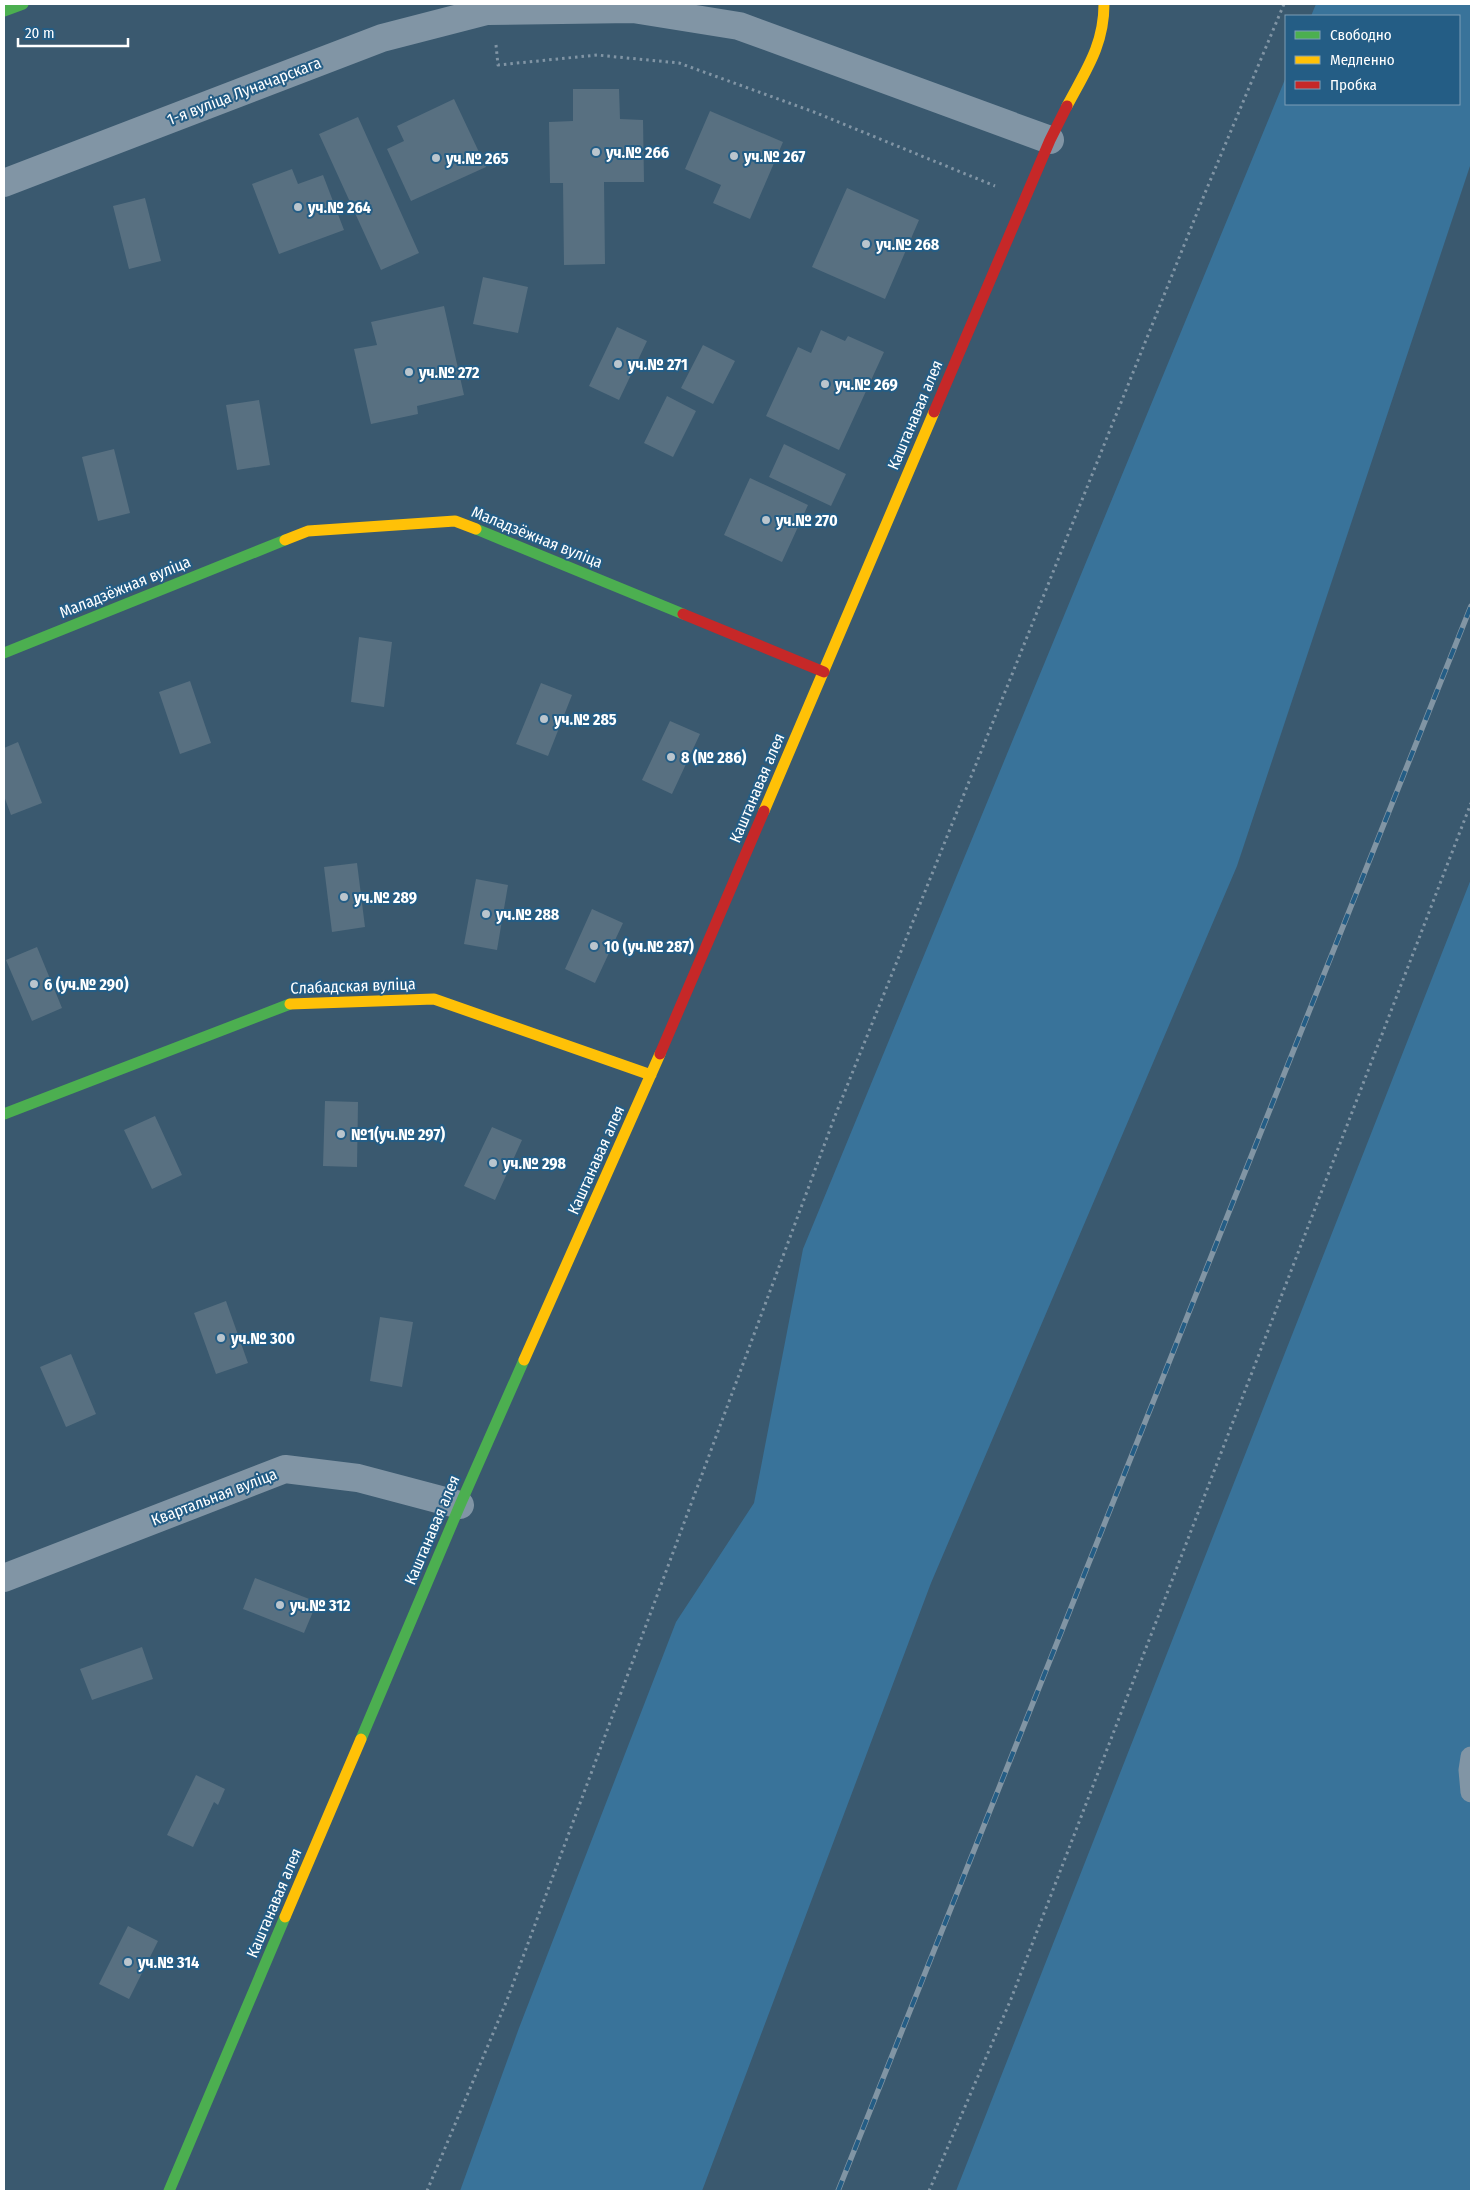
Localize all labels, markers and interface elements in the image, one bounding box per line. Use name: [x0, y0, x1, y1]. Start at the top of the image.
scale bar: [18, 15, 128, 47]
legend: [1285, 15, 1460, 105]
text: 20 m: [25, 24, 55, 42]
text: Свободно: [1330, 26, 1392, 44]
text: Медленно: [1330, 51, 1395, 69]
street label: 1-я вуліца Луначарскага: [164, 53, 324, 129]
text: Пробка: [1330, 76, 1377, 94]
place label: уч.№ 266: [605, 143, 669, 162]
marker: уч.№ 266: [590, 146, 602, 158]
place label: уч.№ 267: [743, 147, 805, 166]
place label: уч.№ 265: [445, 149, 509, 168]
marker: уч.№ 267: [728, 150, 740, 162]
marker: уч.№ 265: [430, 152, 442, 164]
place label: уч.№ 264: [307, 198, 371, 217]
marker: уч.№ 264: [292, 201, 304, 213]
place label: уч.№ 268: [875, 235, 940, 254]
marker: уч.№ 268: [860, 238, 872, 250]
place label: уч.№ 271: [627, 355, 688, 374]
street label: Каштанавая алея: [883, 357, 947, 473]
marker: уч.№ 271: [612, 358, 624, 370]
place label: уч.№ 272: [418, 363, 480, 382]
marker: уч.№ 272: [403, 366, 415, 378]
place label: уч.№ 269: [834, 375, 898, 394]
marker: уч.№ 269: [819, 378, 831, 390]
street label: Маладзёжная вуліца: [469, 502, 606, 572]
place label: уч.№ 270: [775, 511, 838, 530]
marker: уч.№ 270: [760, 514, 772, 526]
street label: Маладзёжная вуліца: [57, 552, 194, 622]
place label: уч.№ 285: [553, 710, 617, 729]
marker: уч.№ 285: [538, 713, 550, 725]
street label: Каштанавая алея: [725, 730, 789, 846]
place label: 8 (№ 286): [681, 748, 747, 767]
marker: 8 (№ 286): [665, 751, 677, 763]
place label: уч.№ 289: [353, 888, 417, 907]
marker: уч.№ 289: [338, 891, 350, 903]
place label: уч.№ 288: [495, 905, 560, 924]
marker: уч.№ 288: [480, 908, 492, 920]
place label: 10 (уч.№ 287): [604, 937, 694, 956]
marker: 10 (уч.№ 287): [588, 940, 600, 952]
street label: Слабадская вуліца: [290, 974, 416, 998]
place label: 6 (уч.№ 290): [44, 975, 129, 994]
marker: 6 (уч.№ 290): [28, 978, 40, 990]
street label: Каштанавая алея: [564, 1103, 628, 1217]
place label: №1(уч.№ 297): [351, 1125, 445, 1144]
marker: №1(уч.№ 297): [335, 1128, 347, 1140]
place label: уч.№ 298: [502, 1154, 567, 1173]
marker: уч.№ 298: [487, 1157, 499, 1169]
place label: уч.№ 300: [230, 1329, 295, 1348]
marker: уч.№ 300: [215, 1332, 227, 1344]
street label: Квартальная вуліца: [148, 1464, 280, 1530]
street label: Каштанавая алея: [400, 1472, 464, 1588]
place label: уч.№ 312: [289, 1596, 351, 1615]
marker: уч.№ 312: [274, 1599, 286, 1611]
street label: Каштанавая алея: [242, 1845, 306, 1961]
place label: уч.№ 314: [137, 1953, 199, 1972]
marker: уч.№ 314: [122, 1956, 134, 1968]

